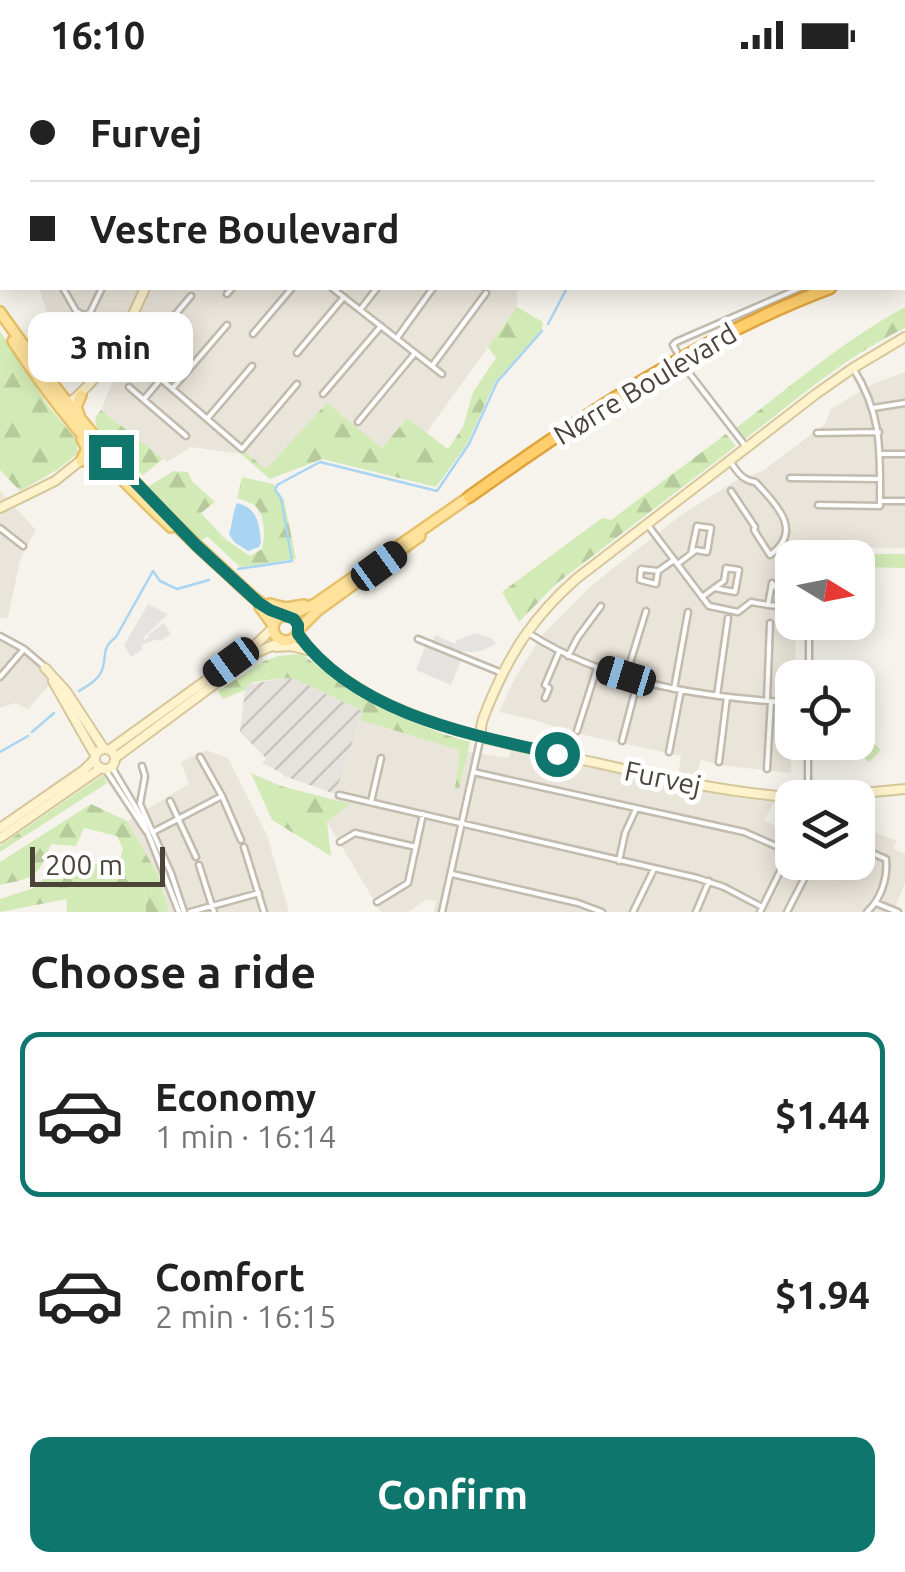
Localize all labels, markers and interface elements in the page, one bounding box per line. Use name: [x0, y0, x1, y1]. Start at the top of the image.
text: 16:10: [50, 14, 145, 56]
text: Furvej: [90, 112, 202, 154]
text: Vestre Boulevard: [90, 208, 400, 250]
callout: 3 min: [28, 312, 194, 382]
street label: Nørre Boulevard: [548, 317, 742, 450]
text: 3 min: [70, 329, 151, 365]
route end: [89, 435, 134, 480]
car: [346, 536, 412, 596]
north arrow: [775, 540, 875, 640]
map controls: [775, 540, 875, 880]
car: [198, 632, 264, 692]
car: [593, 653, 659, 699]
button: locate: [775, 660, 875, 760]
route start: [535, 732, 580, 777]
street label: Furvej: [622, 754, 704, 801]
button: layers: [775, 780, 875, 880]
scale bar: [30, 842, 165, 886]
text: 200 m: [45, 849, 123, 880]
text: Choose a ride: [30, 946, 316, 997]
icon: car: [35, 1070, 125, 1160]
text: Economy: [155, 1076, 316, 1118]
text: $1.44: [775, 1094, 870, 1136]
text: 1 min · 16:14: [155, 1118, 337, 1154]
icon: car: [35, 1250, 125, 1340]
text: Comfort: [155, 1256, 305, 1298]
text: $1.94: [775, 1274, 870, 1316]
text: 2 min · 16:15: [155, 1298, 337, 1334]
button: Confirm: [30, 1437, 875, 1552]

